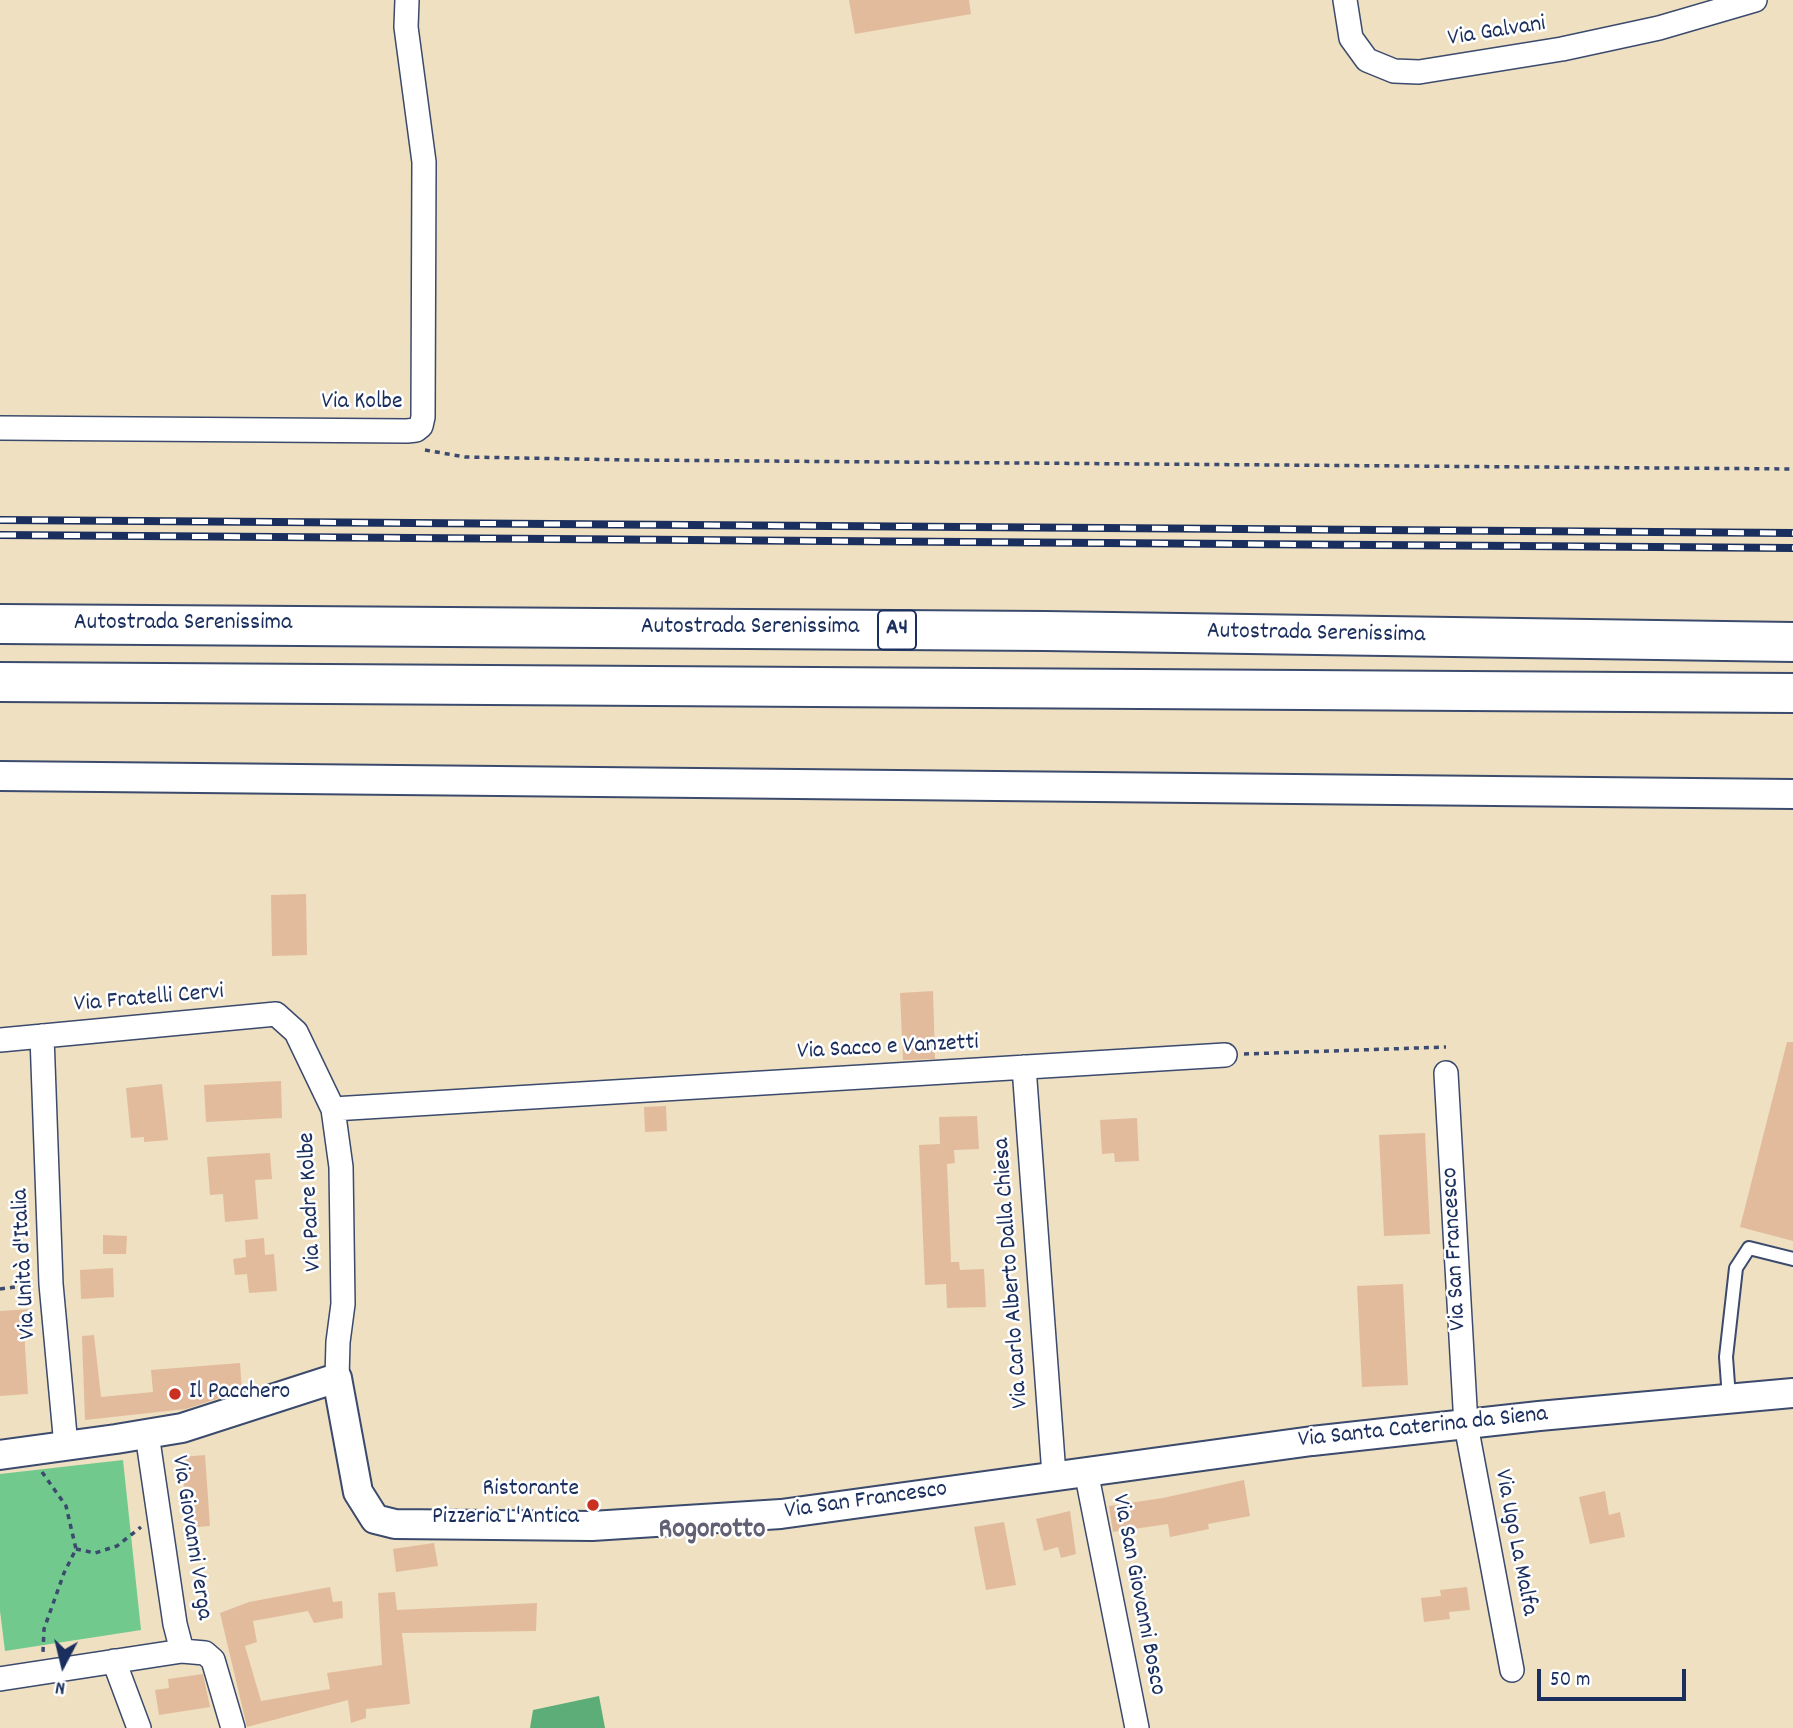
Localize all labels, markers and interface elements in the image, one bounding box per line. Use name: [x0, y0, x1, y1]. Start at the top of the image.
street label: Via Galvani: [1446, 11, 1548, 55]
street label: Via Kolbe: [321, 390, 403, 418]
road number: A4: [878, 610, 916, 650]
street label: Autostrada Serenissima: [74, 611, 292, 639]
street label: Autostrada Serenissima: [641, 615, 859, 643]
street label: Autostrada Serenissima: [1206, 619, 1426, 651]
street label: Via Fratelli Cervi: [73, 979, 225, 1021]
street label: Via Sacco e Vanzetti: [797, 1030, 979, 1068]
street label: Via Padre Kolbe: [294, 1132, 330, 1272]
street label: Via Carlo Alberto Dalla Chiesa: [989, 1137, 1037, 1409]
street label: Via San Francesco: [1437, 1167, 1475, 1331]
street label: Via Unità d'Italia: [8, 1188, 44, 1340]
place label: Il Pacchero: [189, 1380, 290, 1408]
marker: Il Pacchero: [167, 1386, 183, 1402]
street label: Via Santa Caterina da Siena: [1297, 1402, 1549, 1456]
street label: Via Giovanni Verga: [163, 1454, 217, 1622]
street label: Via Ugo La Malfa: [1486, 1467, 1542, 1619]
street label: Via San Francesco: [783, 1476, 949, 1528]
place label: Ristorante Pizzeria L'Antica: [432, 1477, 579, 1533]
street label: Via San Giovanni Bosco: [1103, 1492, 1171, 1698]
marker: Ristorante Pizzeria L'Antica: [585, 1497, 601, 1513]
district label: Rogorotto: [659, 1515, 765, 1549]
north arrow: [28, 1630, 98, 1700]
scale bar: [1541, 1654, 1690, 1698]
text: 50 m: [1550, 1666, 1590, 1696]
text: N: [54, 1672, 67, 1700]

